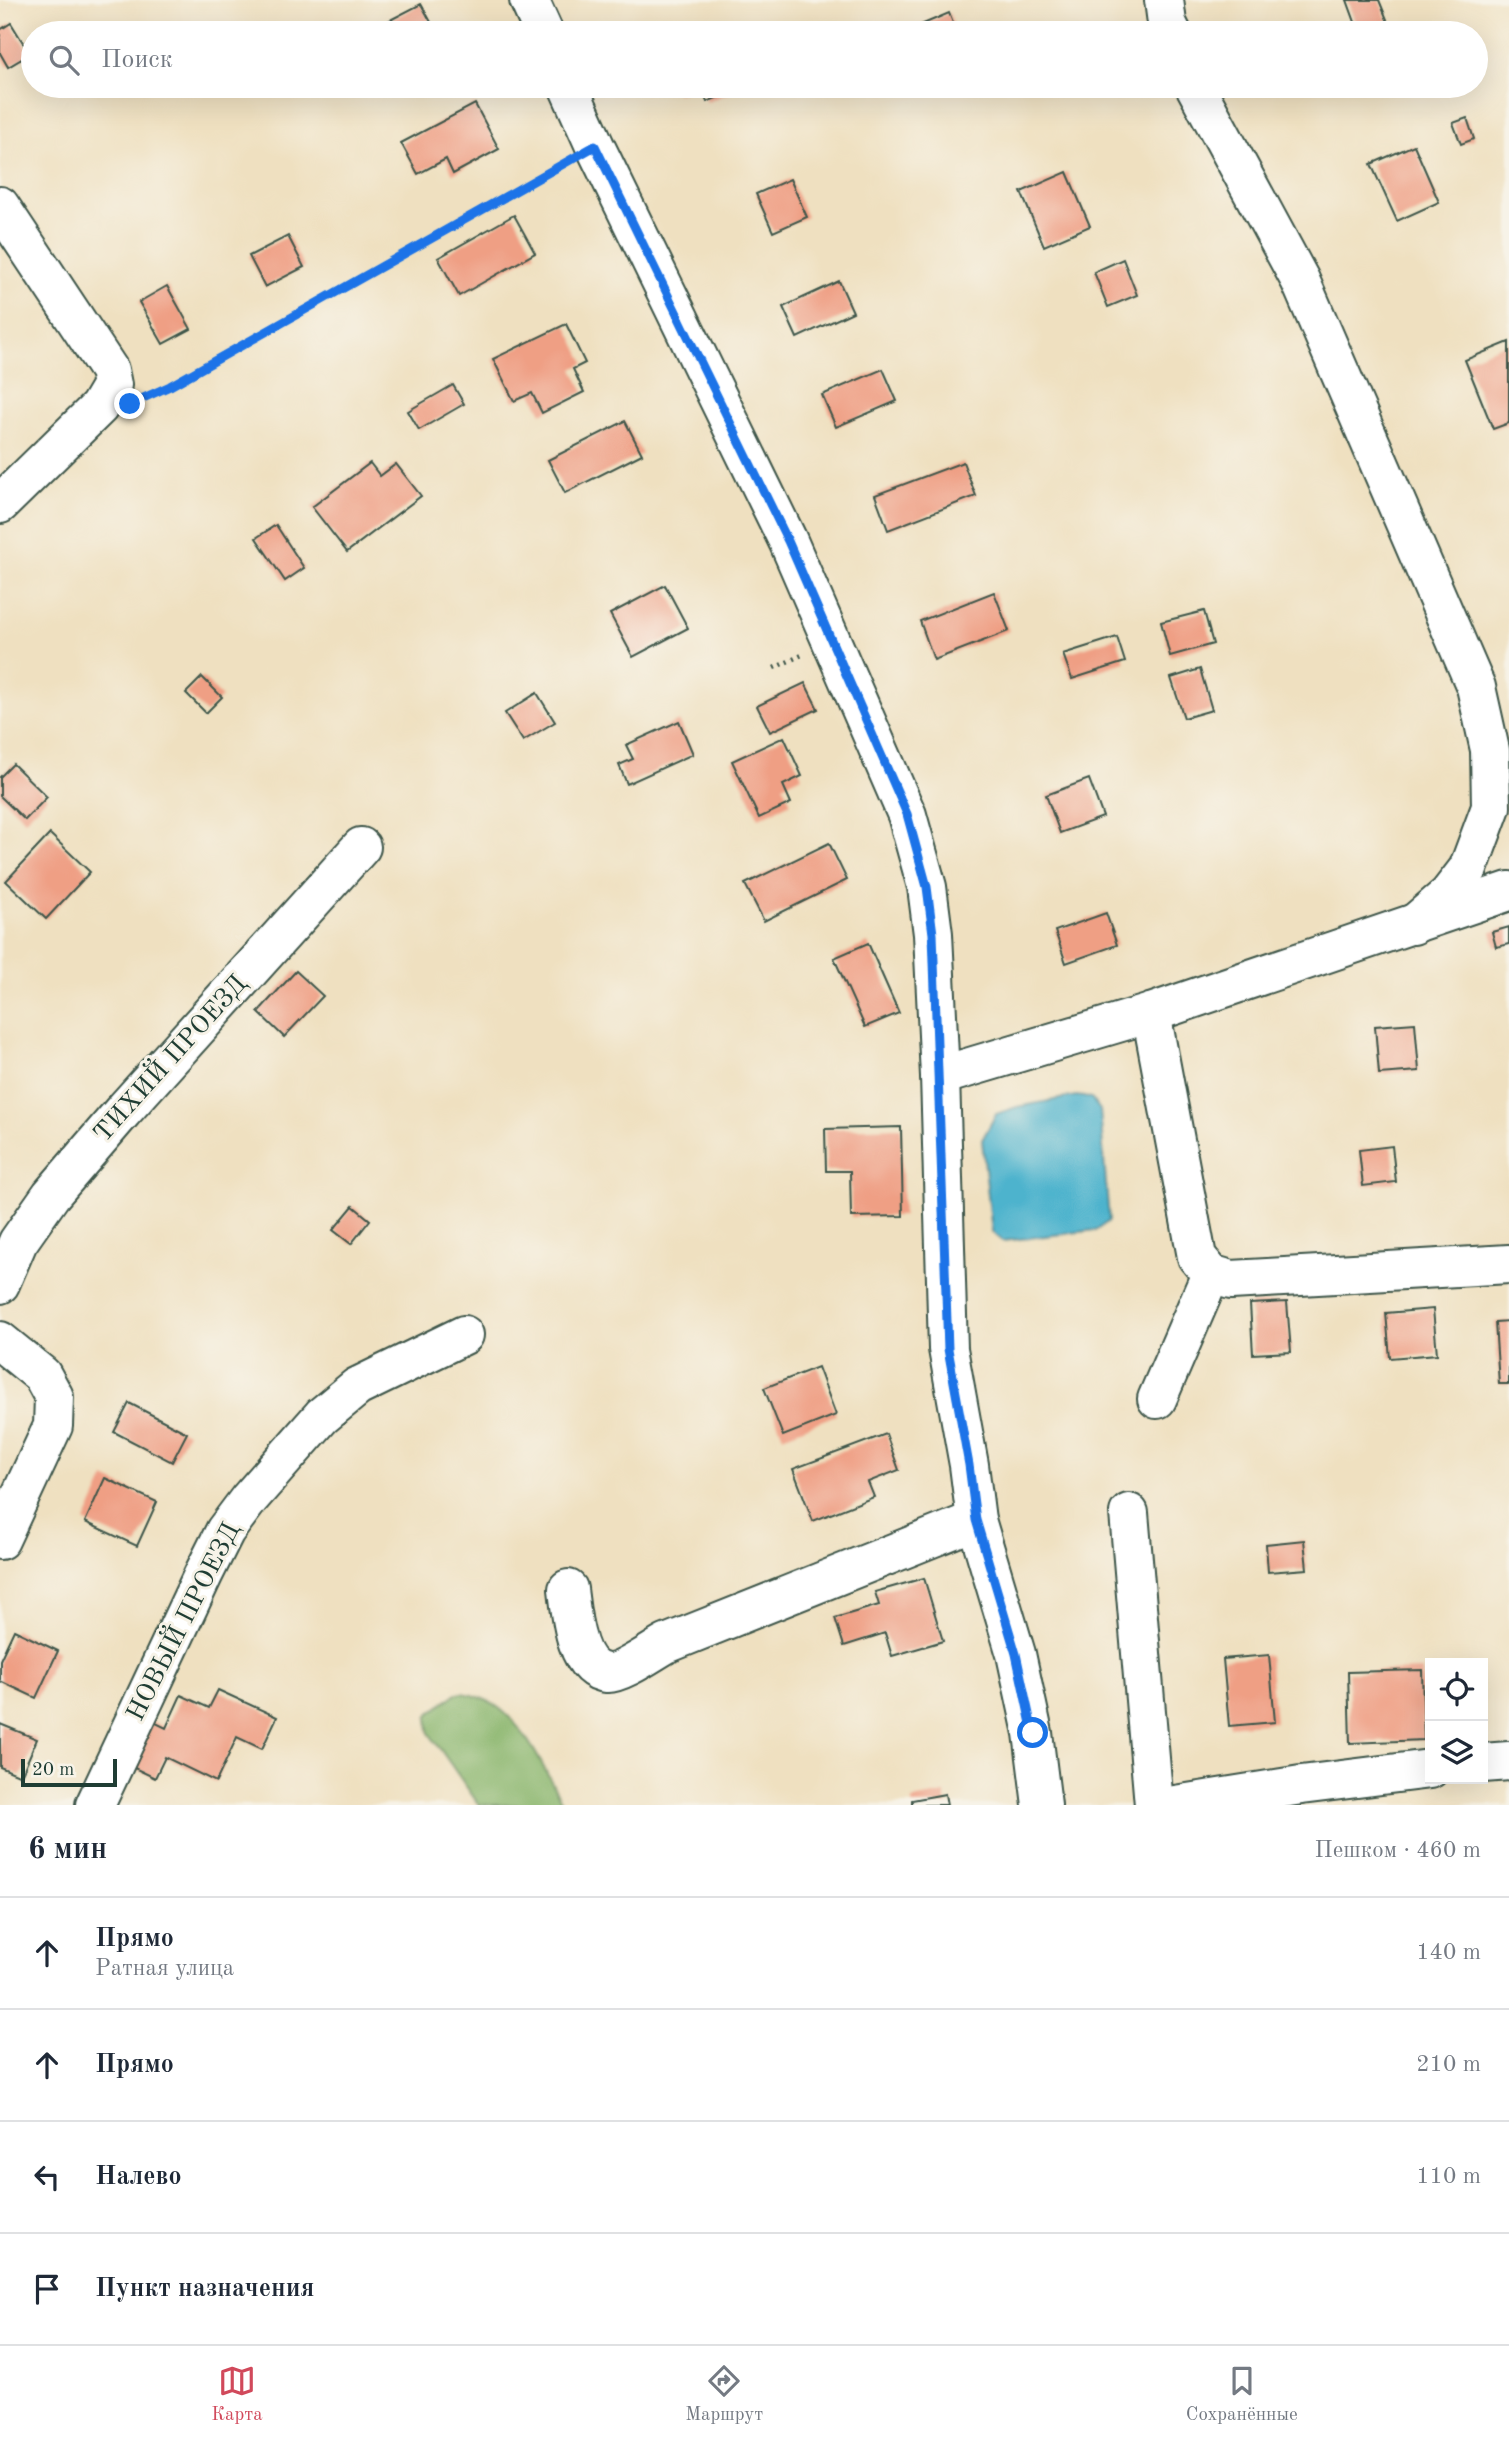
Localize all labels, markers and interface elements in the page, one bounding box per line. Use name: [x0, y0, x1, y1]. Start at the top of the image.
search box: [21, 21, 1488, 98]
icon: search: [45, 41, 83, 79]
text: Поиск: [101, 47, 173, 73]
route end: [114, 388, 145, 419]
street label: ТИХИЙ ПРОЕЗД: [86, 967, 252, 1147]
street label: НОВЫЙ ПРОЕЗД: [118, 1516, 245, 1725]
map controls: [1425, 1658, 1488, 1784]
button: locate: [1425, 1658, 1488, 1721]
route start: [1017, 1717, 1048, 1748]
button: layers: [1425, 1721, 1488, 1784]
scale bar: [21, 1756, 117, 1788]
text: 20 m: [32, 1761, 74, 1780]
text: 6 мин: [28, 1835, 107, 1865]
text: Пешком · 460 m: [1315, 1839, 1481, 1862]
text: Прямо: [95, 1926, 174, 1952]
icon: ahead: [28, 1934, 66, 1972]
text: 140 m: [1416, 1941, 1481, 1964]
text: Ратная улица: [95, 1957, 234, 1980]
icon: ahead: [28, 2046, 66, 2084]
text: Прямо: [95, 2052, 174, 2078]
text: 210 m: [1416, 2053, 1481, 2076]
icon: left: [28, 2158, 66, 2196]
text: Налево: [95, 2164, 182, 2190]
text: 110 m: [1416, 2165, 1481, 2188]
icon: arrive: [28, 2270, 66, 2308]
text: Пункт назначения: [95, 2276, 314, 2302]
tab: Карта: [211, 2362, 263, 2427]
tab: Маршрут: [685, 2362, 763, 2427]
tab: Сохранённые: [1186, 2362, 1298, 2427]

